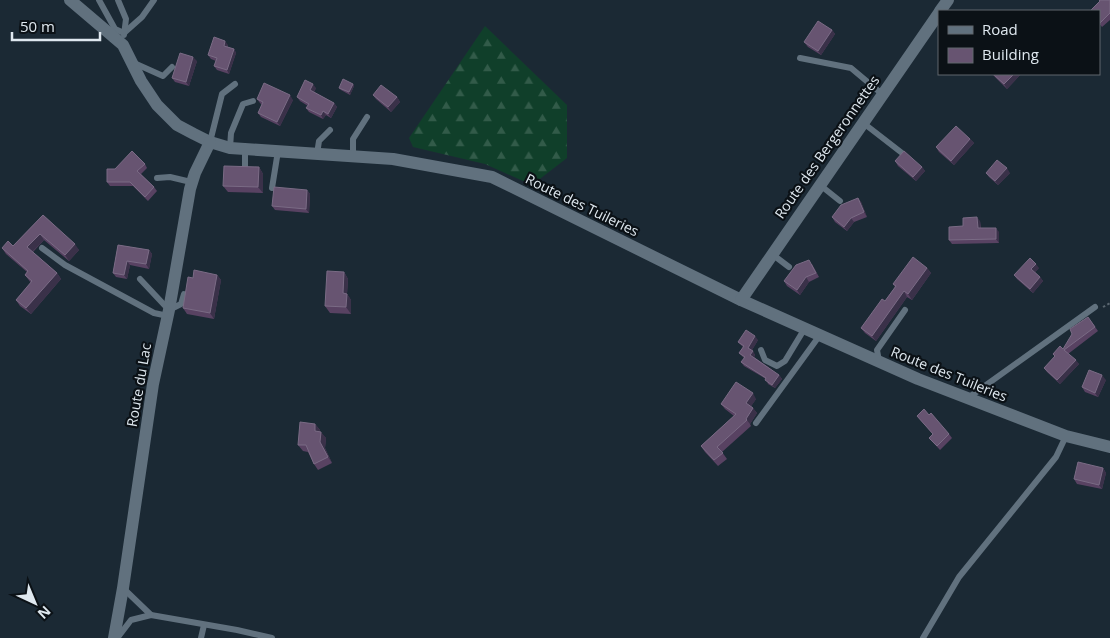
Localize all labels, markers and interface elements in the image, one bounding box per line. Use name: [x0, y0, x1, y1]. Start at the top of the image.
scale bar: [12, 10, 100, 42]
legend: [938, 10, 1100, 75]
text: 50 m: [20, 16, 55, 36]
text: Road: [982, 19, 1018, 39]
text: Building: [982, 44, 1039, 64]
street label: Route des Bergeronnettes: [770, 71, 884, 222]
street label: Route des Tuileries: [522, 169, 642, 240]
street label: Route du Lac: [122, 341, 155, 428]
street label: Route des Tuileries: [888, 342, 1010, 406]
north arrow: [10, 578, 60, 628]
text: N: [34, 602, 55, 624]

